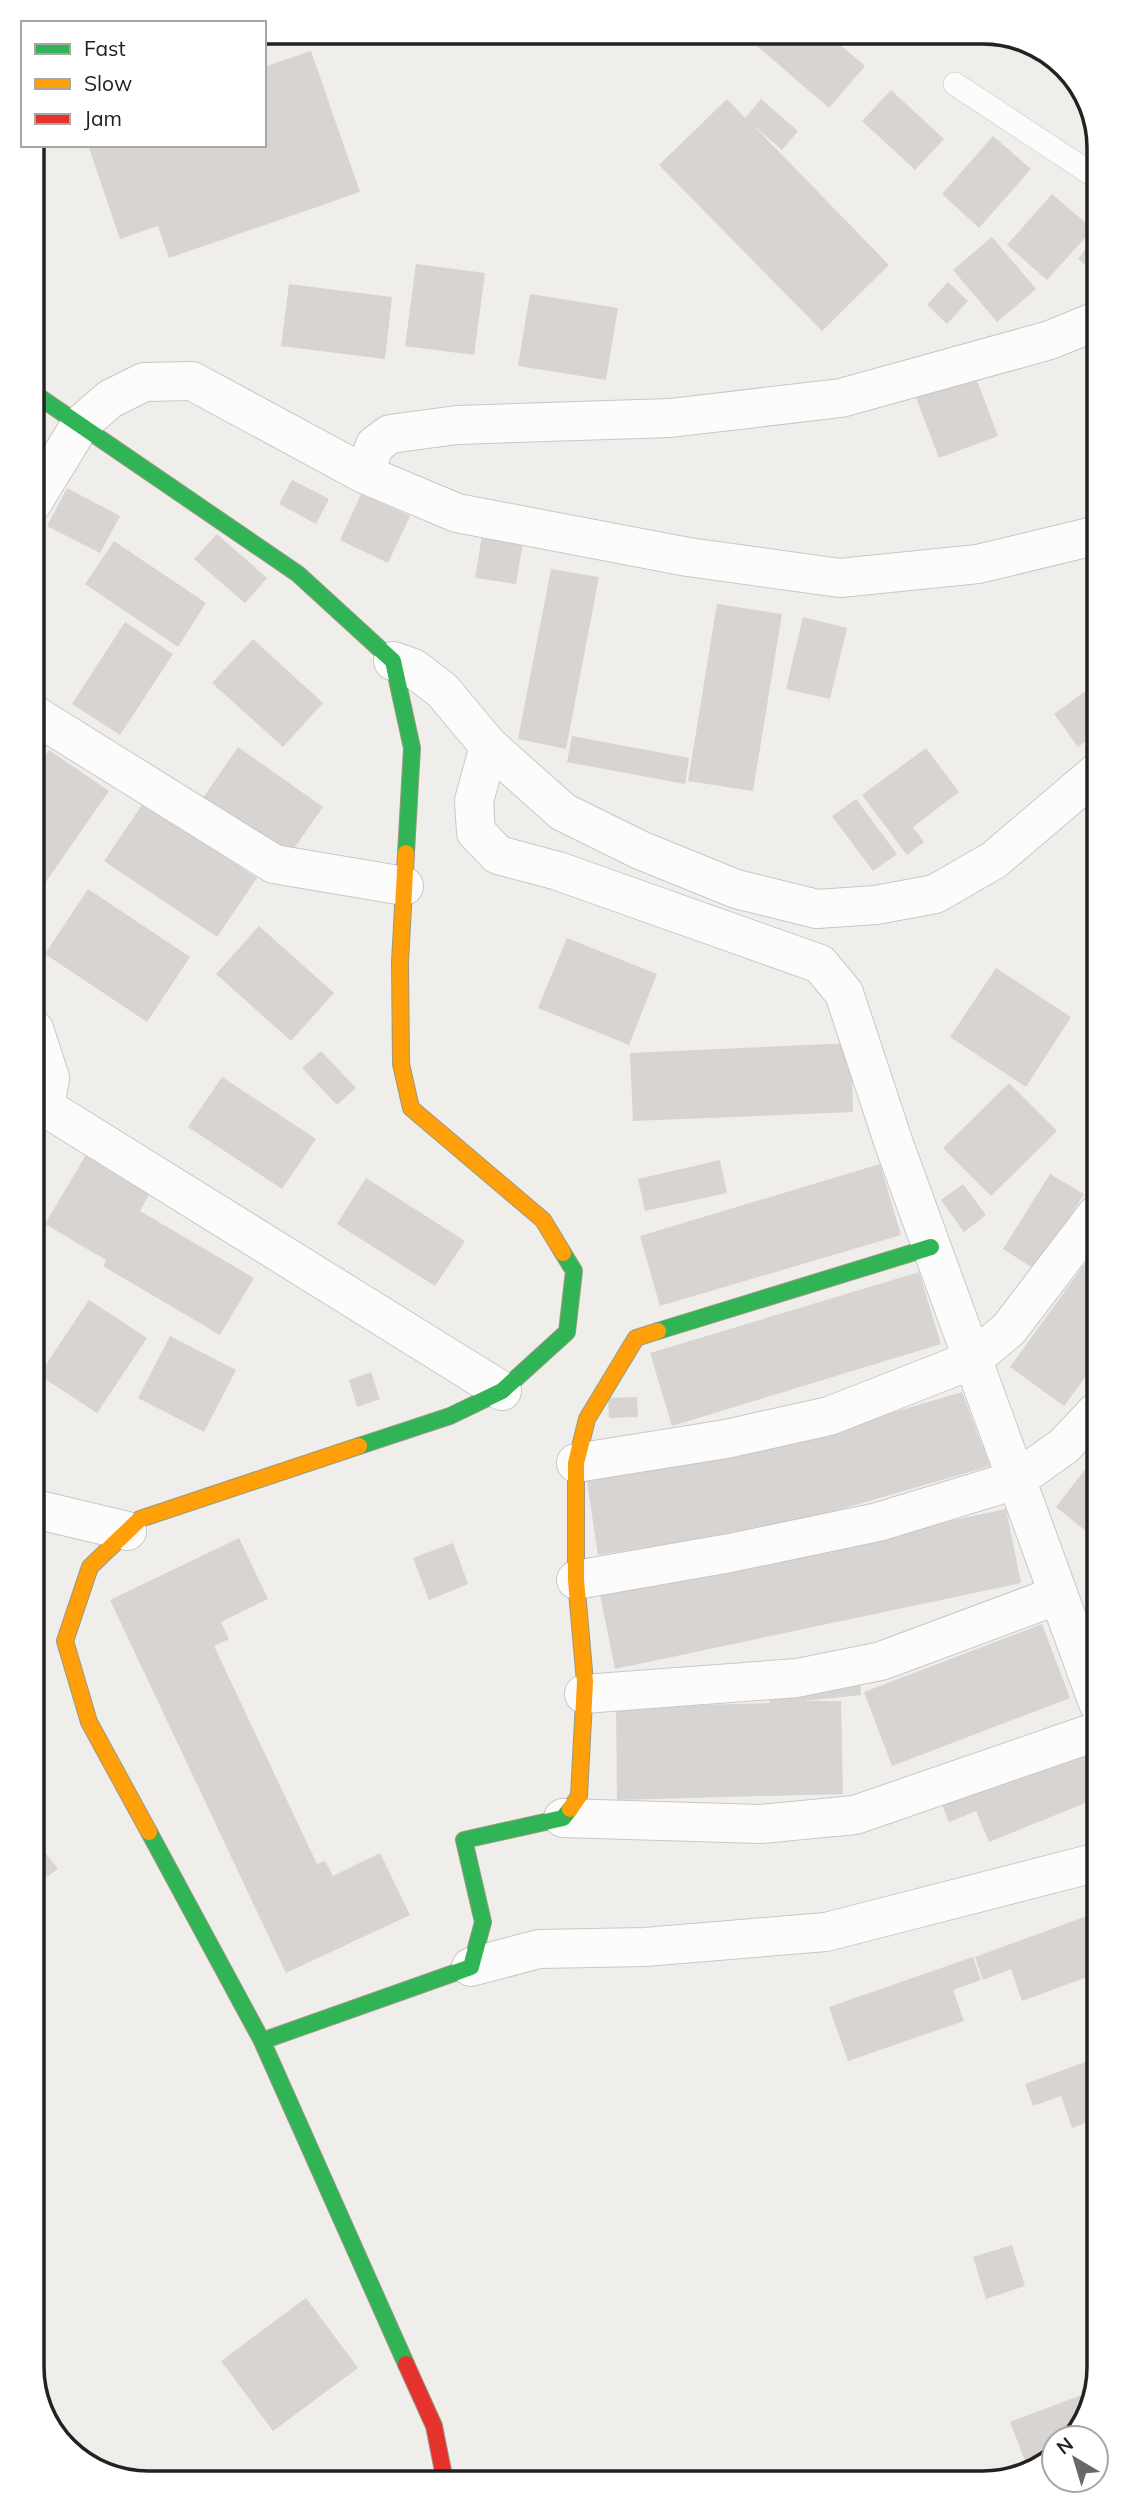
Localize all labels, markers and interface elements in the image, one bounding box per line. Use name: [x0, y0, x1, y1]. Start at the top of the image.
legend: [21, 21, 266, 147]
text: Fast: [84, 35, 126, 61]
text: Slow: [84, 70, 132, 96]
text: Jam: [84, 105, 122, 131]
north arrow: [1040, 2424, 1110, 2494]
text: N: [1051, 2432, 1078, 2459]

